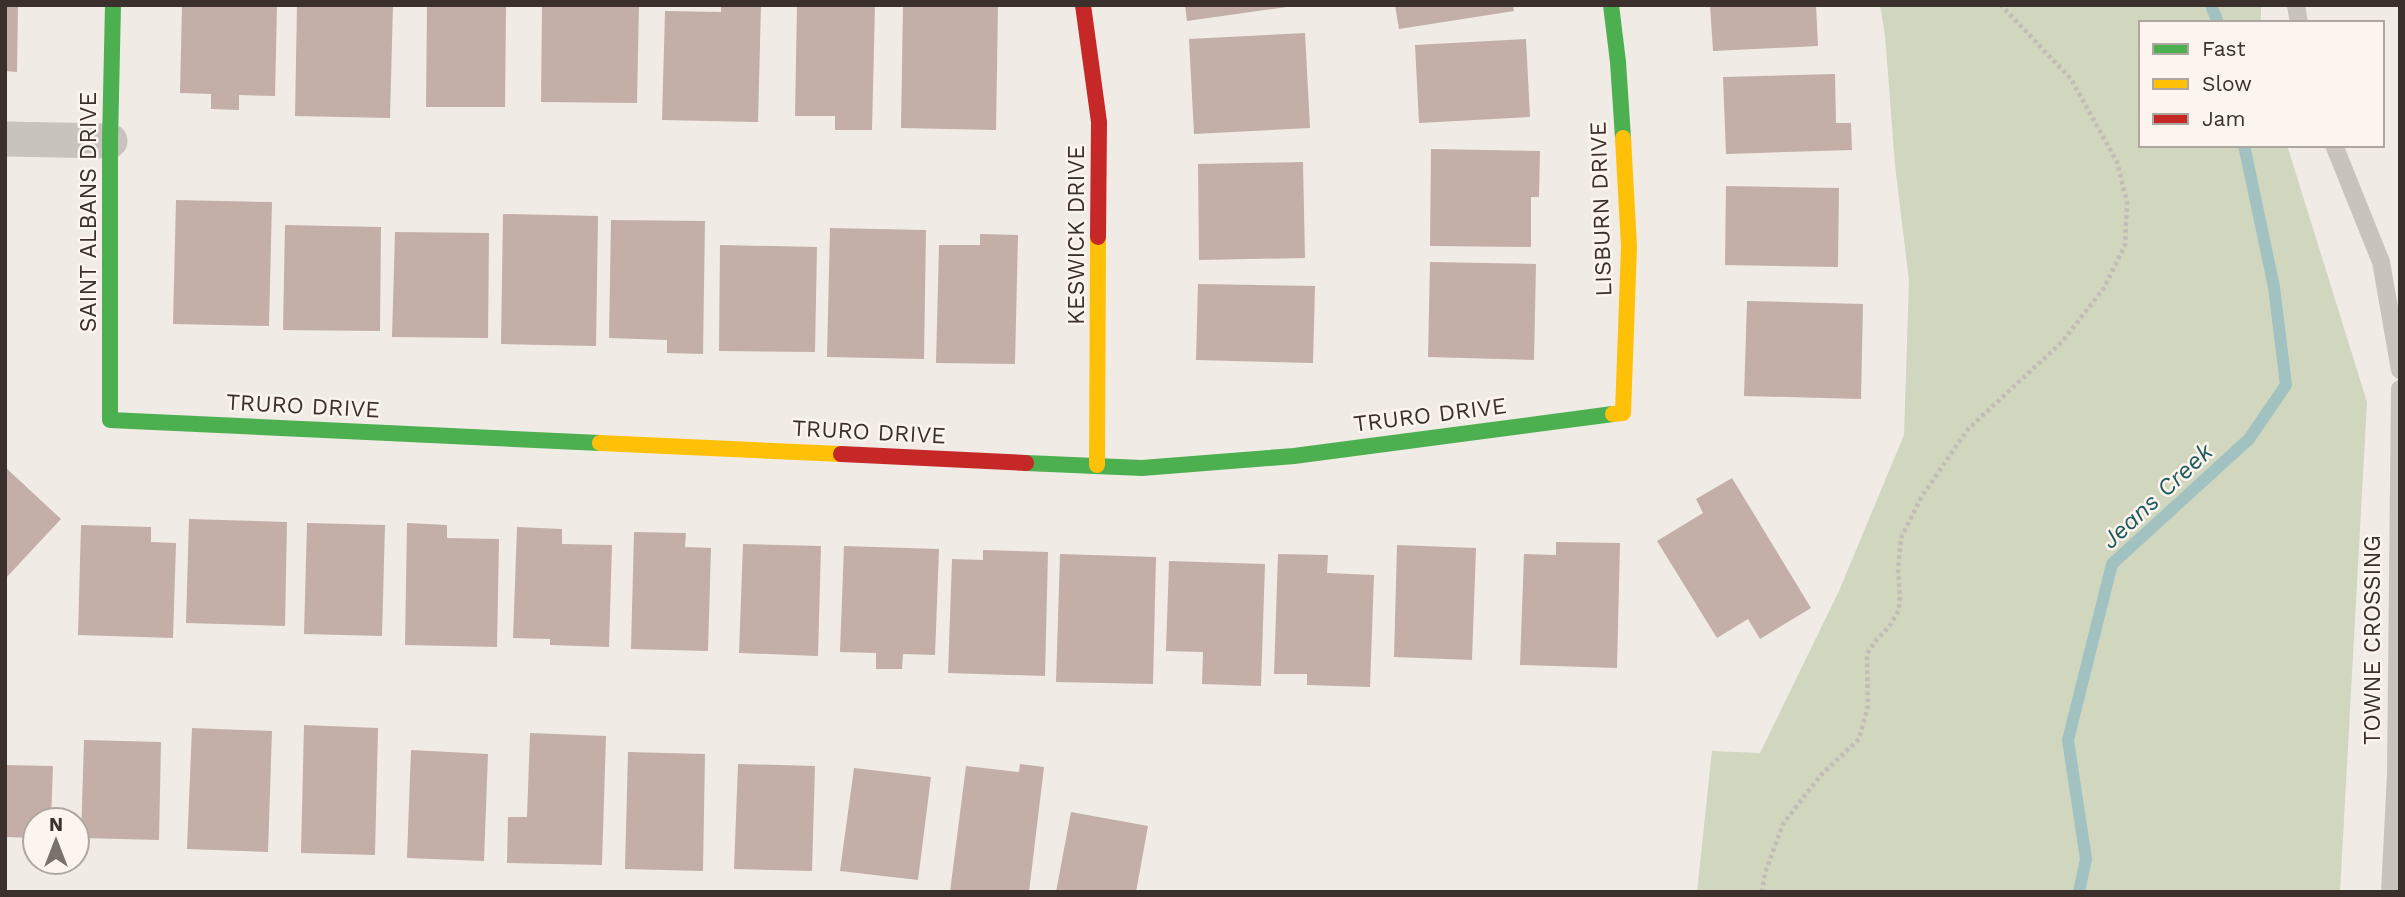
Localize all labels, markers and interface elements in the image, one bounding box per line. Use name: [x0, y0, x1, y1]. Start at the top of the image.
legend: [2139, 21, 2384, 147]
text: Fast: [2202, 36, 2246, 61]
text: Slow: [2202, 71, 2252, 96]
street label: SAINT ALBANS DRIVE: [75, 92, 102, 332]
text: Jam: [2202, 106, 2245, 131]
street label: LISBURN DRIVE: [1584, 121, 1618, 297]
street label: KESWICK DRIVE: [1063, 145, 1090, 325]
street label: TRURO DRIVE: [225, 388, 381, 424]
street label: TRURO DRIVE: [1352, 392, 1508, 438]
street label: TRURO DRIVE: [791, 414, 947, 450]
water label: Jeans Creek: [2096, 437, 2219, 555]
street label: TOWNE CROSSING: [2359, 535, 2386, 745]
north arrow: [21, 806, 91, 876]
text: N: [49, 813, 63, 836]

